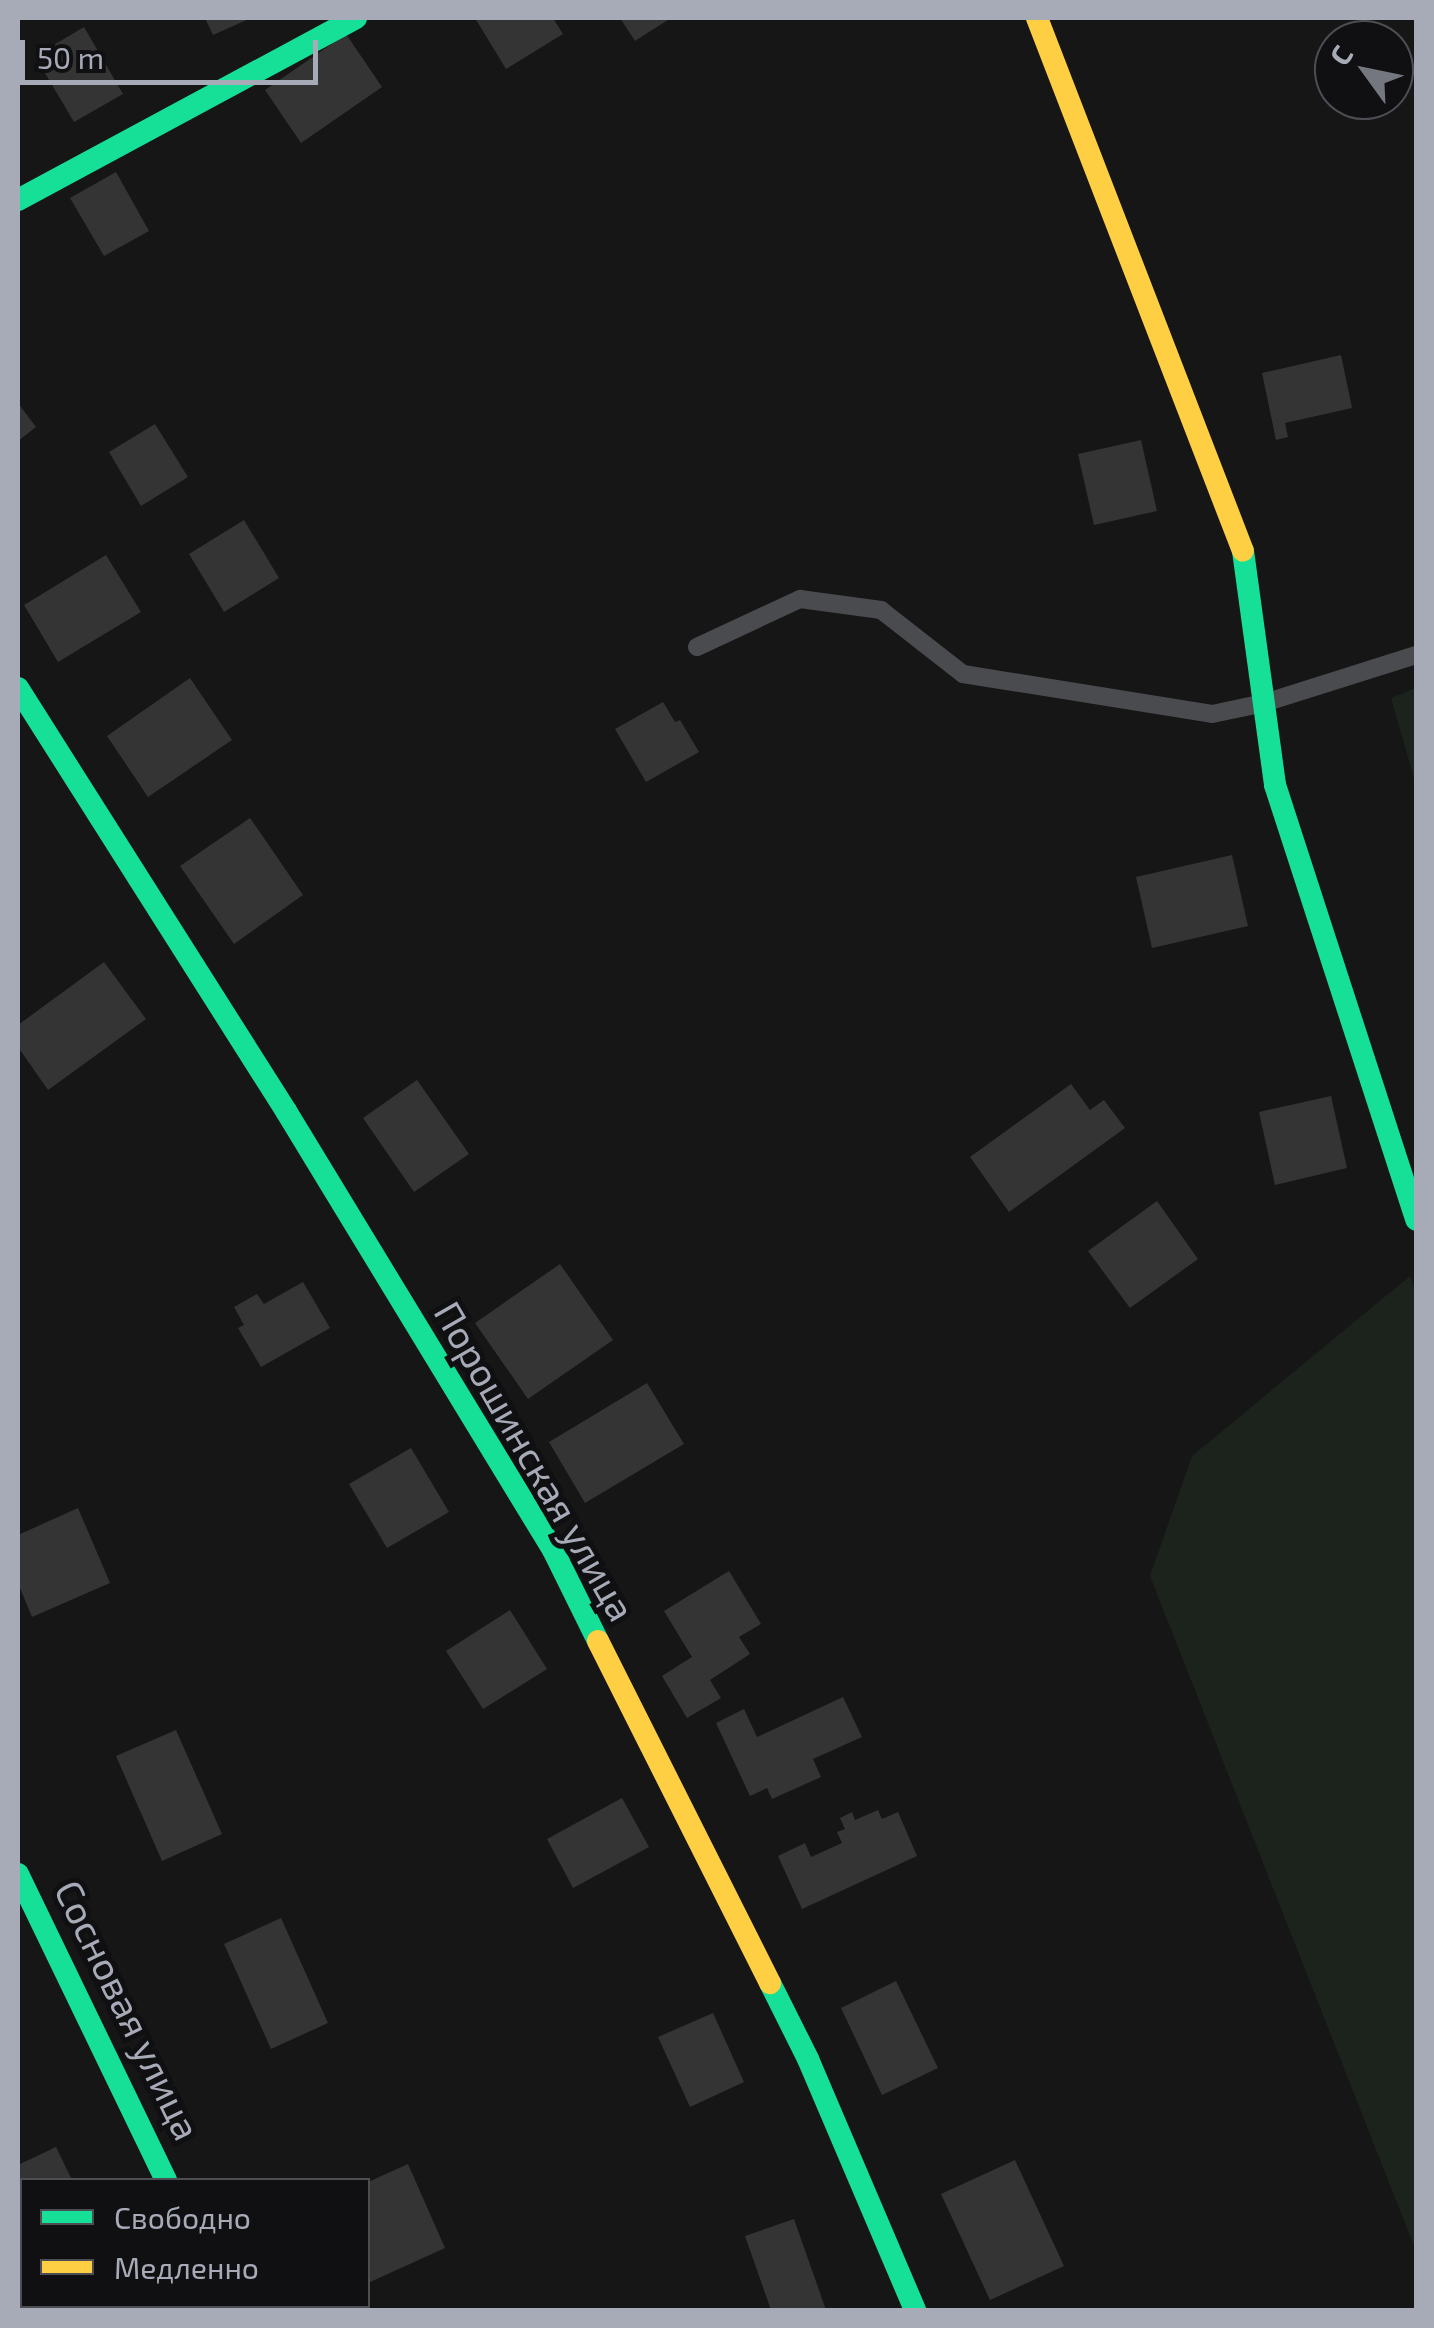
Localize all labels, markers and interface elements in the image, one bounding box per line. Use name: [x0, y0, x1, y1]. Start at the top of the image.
scale bar: [25, 20, 322, 82]
north arrow: [1314, 20, 1414, 120]
text: 50 m: [37, 39, 104, 75]
text: С: [1322, 39, 1359, 71]
street label: Порошинская улица: [425, 1293, 645, 1629]
street label: Сосновая улица: [46, 1873, 210, 2147]
legend: [20, 2178, 370, 2308]
text: Свободно: [114, 2199, 251, 2235]
text: Медленно: [114, 2249, 259, 2285]

